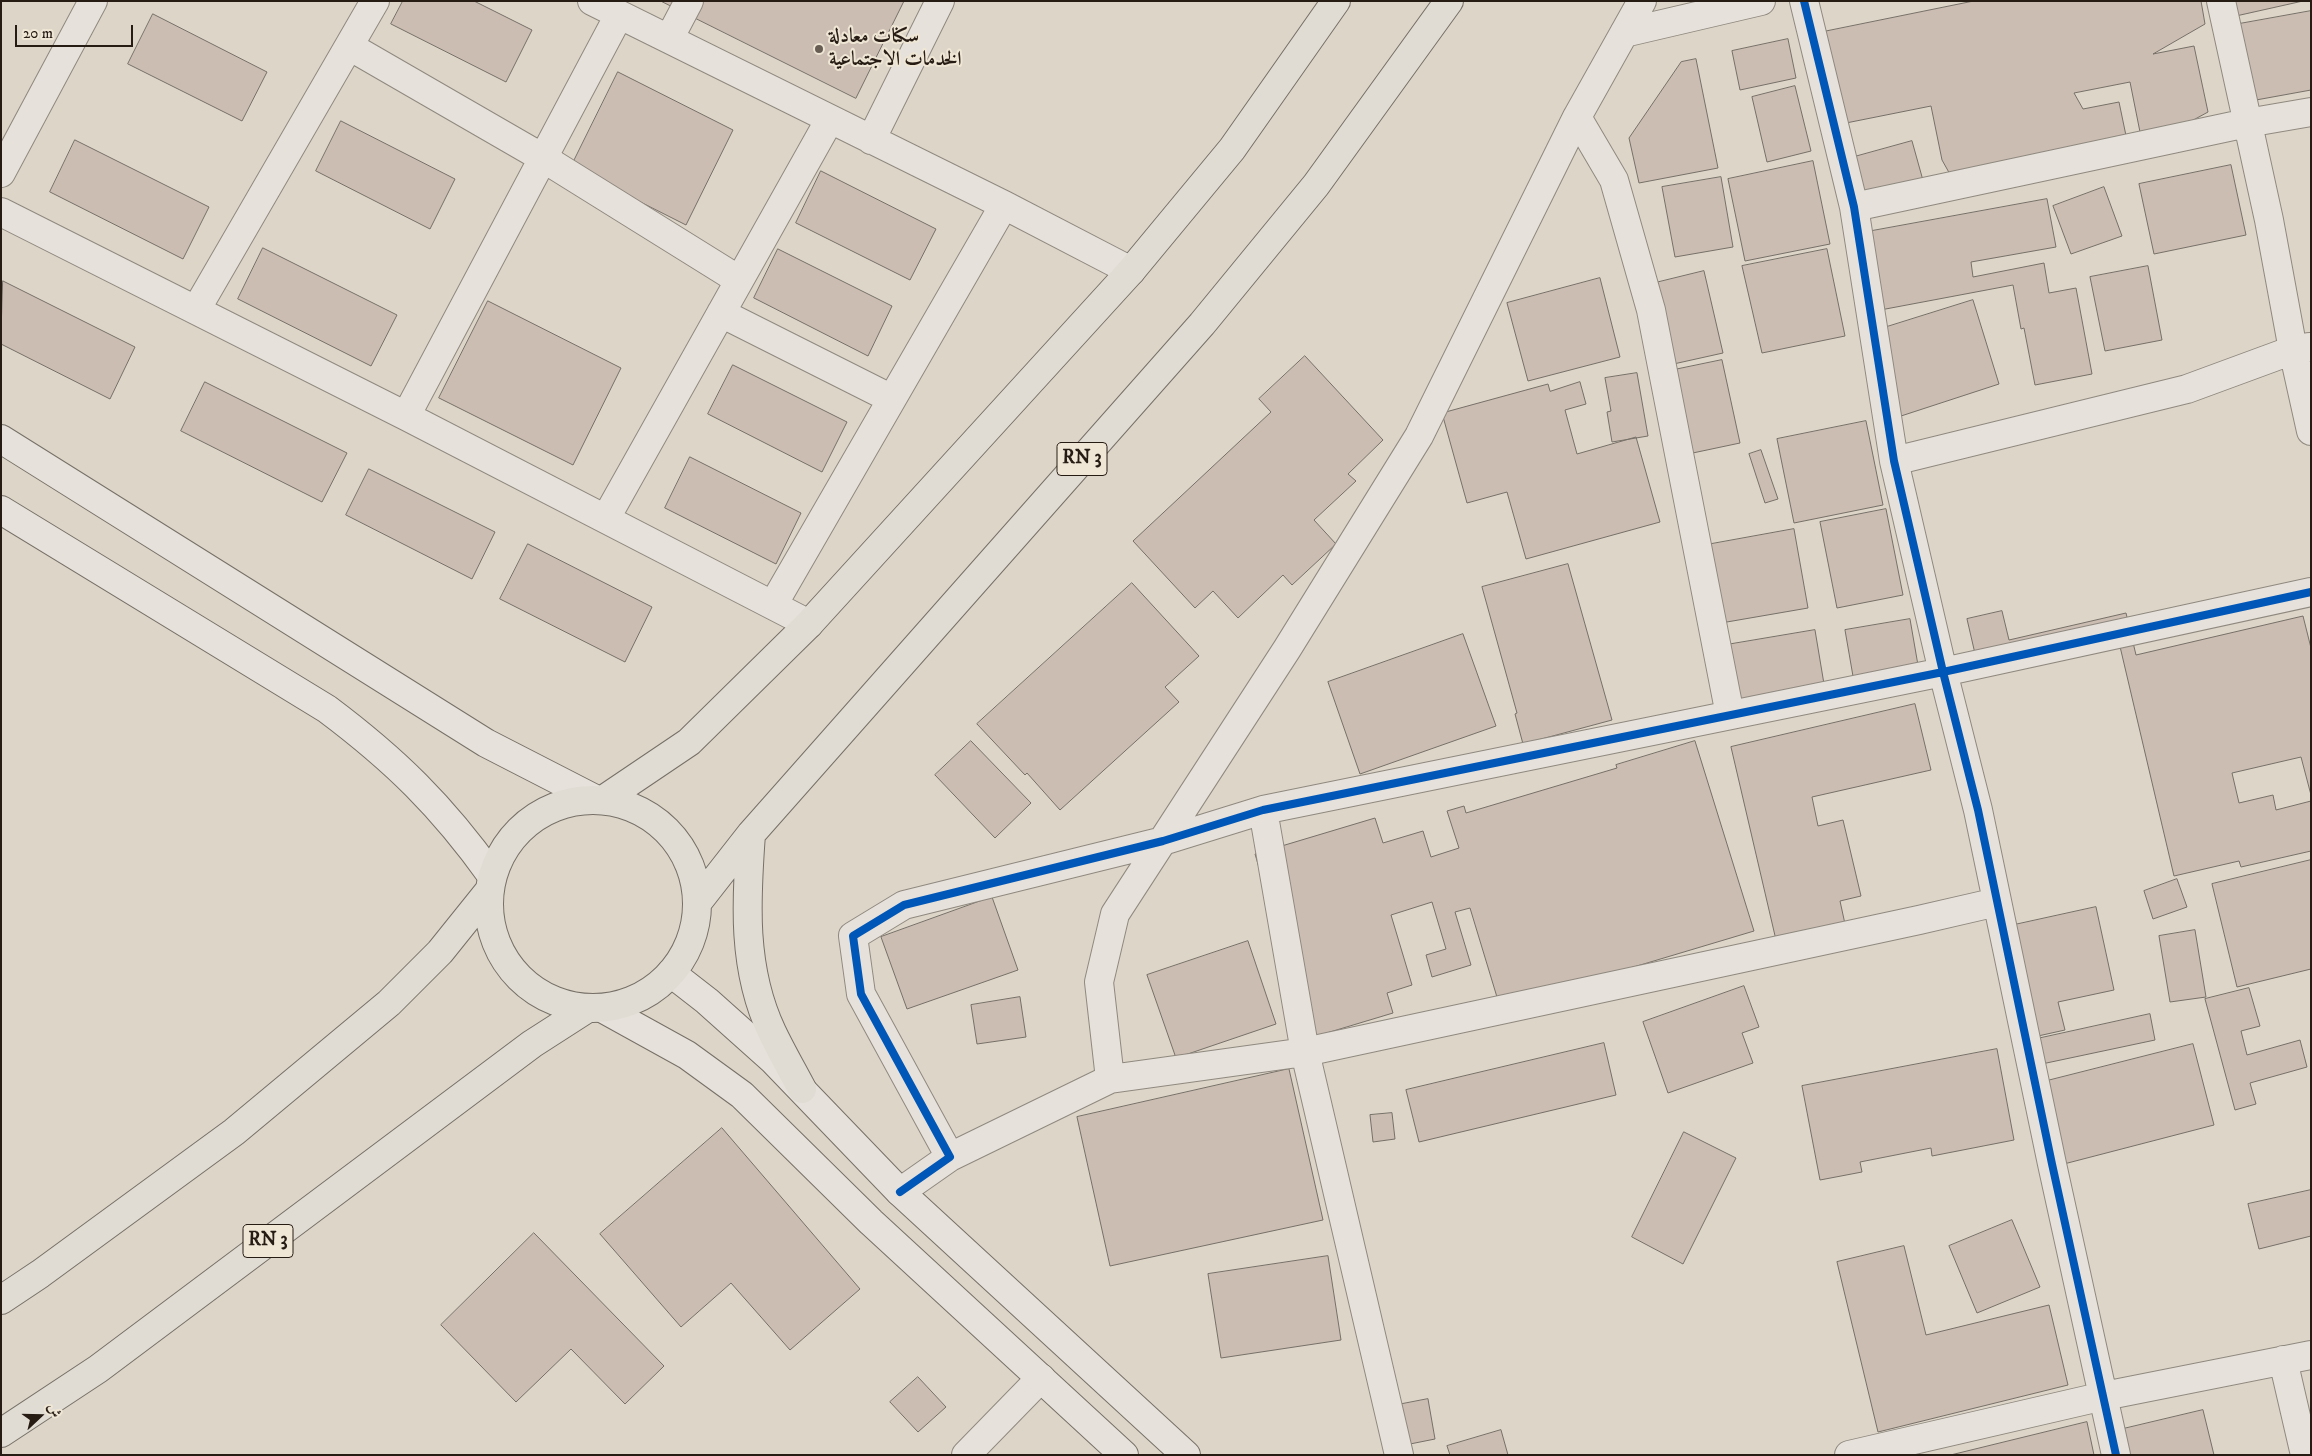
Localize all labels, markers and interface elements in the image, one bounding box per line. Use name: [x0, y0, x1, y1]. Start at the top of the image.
scale bar: [18, 15, 135, 47]
text: 20 m: [23, 24, 53, 43]
place label: سكنات معادلة الخدمات الاجتماعية: [829, 26, 962, 73]
marker: سكنات معادلة الخدمات الاجتماعية: [813, 43, 825, 55]
road number: RN 3: [1057, 442, 1107, 476]
road number: RN 3: [243, 1224, 293, 1258]
north arrow: [15, 1391, 65, 1441]
text: ش: [43, 1401, 65, 1420]

